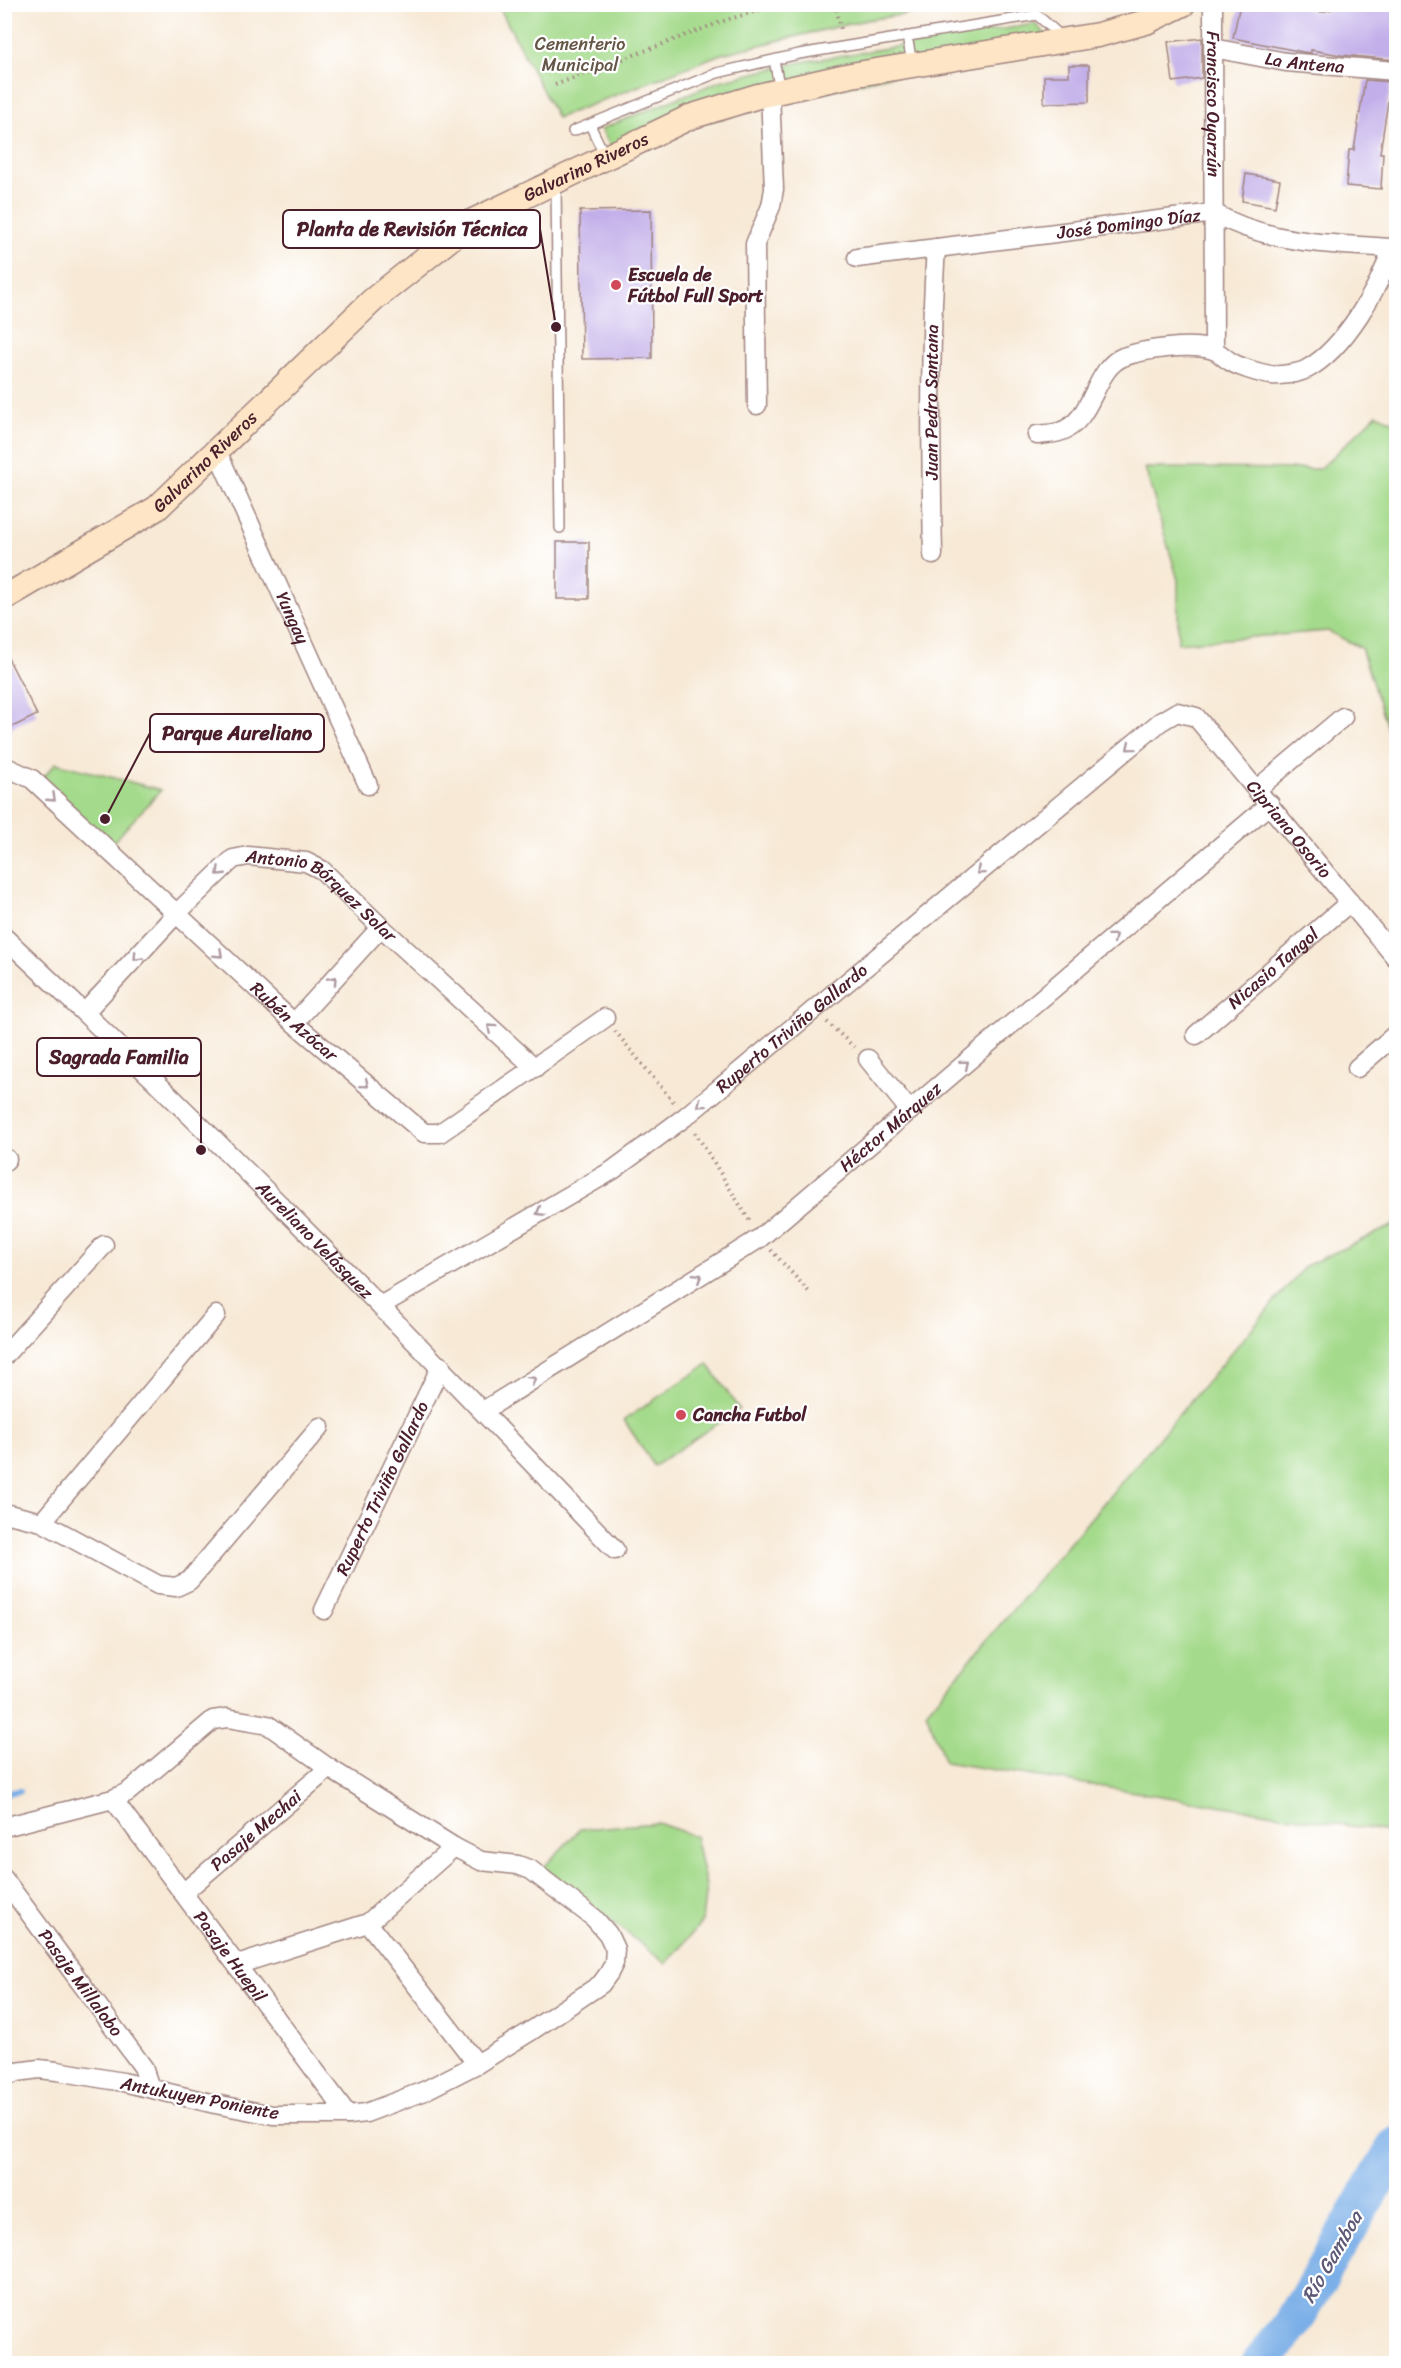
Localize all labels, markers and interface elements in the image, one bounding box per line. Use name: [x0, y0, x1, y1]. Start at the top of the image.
park label: Cementerio Municipal: [535, 28, 625, 81]
street label: Francisco Oyarzún: [1197, 31, 1230, 177]
street label: La Antena: [1262, 42, 1346, 83]
street label: Galvarino Riveros: [517, 123, 655, 211]
street label: José Domingo Díaz: [1054, 199, 1203, 249]
callout: Planta de Revisión Técnica: [283, 210, 540, 248]
text: Planta de Revisión Técnica: [297, 212, 528, 247]
place label: Escuela de Fútbol Full Sport: [627, 259, 763, 312]
marker: Escuela de Fútbol Full Sport: [609, 278, 623, 292]
street label: Juan Pedro Santana: [915, 324, 948, 481]
street label: Galvarino Riveros: [145, 403, 266, 521]
street label: Yungay: [267, 586, 319, 650]
callout: Parque Aureliano: [150, 714, 324, 752]
text: Parque Aureliano: [162, 716, 313, 751]
one-way arrow: [1126, 739, 1137, 750]
street label: Cipriano Osorio: [1238, 772, 1340, 886]
one-way arrow: [46, 791, 56, 802]
street label: Antonio Bórquez Solar: [243, 840, 406, 952]
one-way arrow: [976, 864, 987, 875]
one-way arrow: [216, 865, 226, 876]
street label: Nicasio Tangol: [1220, 919, 1327, 1017]
one-way arrow: [1106, 934, 1117, 945]
one-way arrow: [213, 947, 223, 958]
one-way arrow: [133, 949, 144, 960]
street label: Ruperto Triviño Gallardo: [708, 955, 875, 1101]
street label: Rubén Azócar: [243, 974, 347, 1071]
one-way arrow: [326, 976, 337, 987]
one-way arrow: [488, 1025, 499, 1036]
callout: Sagrada Familia: [37, 1038, 201, 1076]
text: Sagrada Familia: [48, 1040, 189, 1075]
one-way arrow: [958, 1060, 969, 1071]
street label: Héctor Márquez: [832, 1073, 950, 1180]
one-way arrow: [358, 1076, 369, 1087]
one-way arrow: [697, 1096, 708, 1107]
street label: Aureliano Velásquez: [247, 1172, 382, 1307]
one-way arrow: [536, 1205, 546, 1217]
one-way arrow: [692, 1272, 702, 1284]
one-way arrow: [525, 1376, 536, 1387]
street label: Ruperto Triviño Gallardo: [327, 1395, 438, 1581]
place label: Cancha Futbol: [692, 1399, 807, 1431]
marker: Cancha Futbol: [674, 1408, 688, 1422]
street label: Pasaje Mechai: [203, 1781, 310, 1879]
street label: Pasaje Huepil: [185, 1903, 275, 2010]
street label: Pasaje Millalobo: [30, 1922, 132, 2044]
street label: Antukuyen Poniente: [117, 2067, 282, 2129]
water label: Río Gamboa: [1291, 2203, 1374, 2310]

